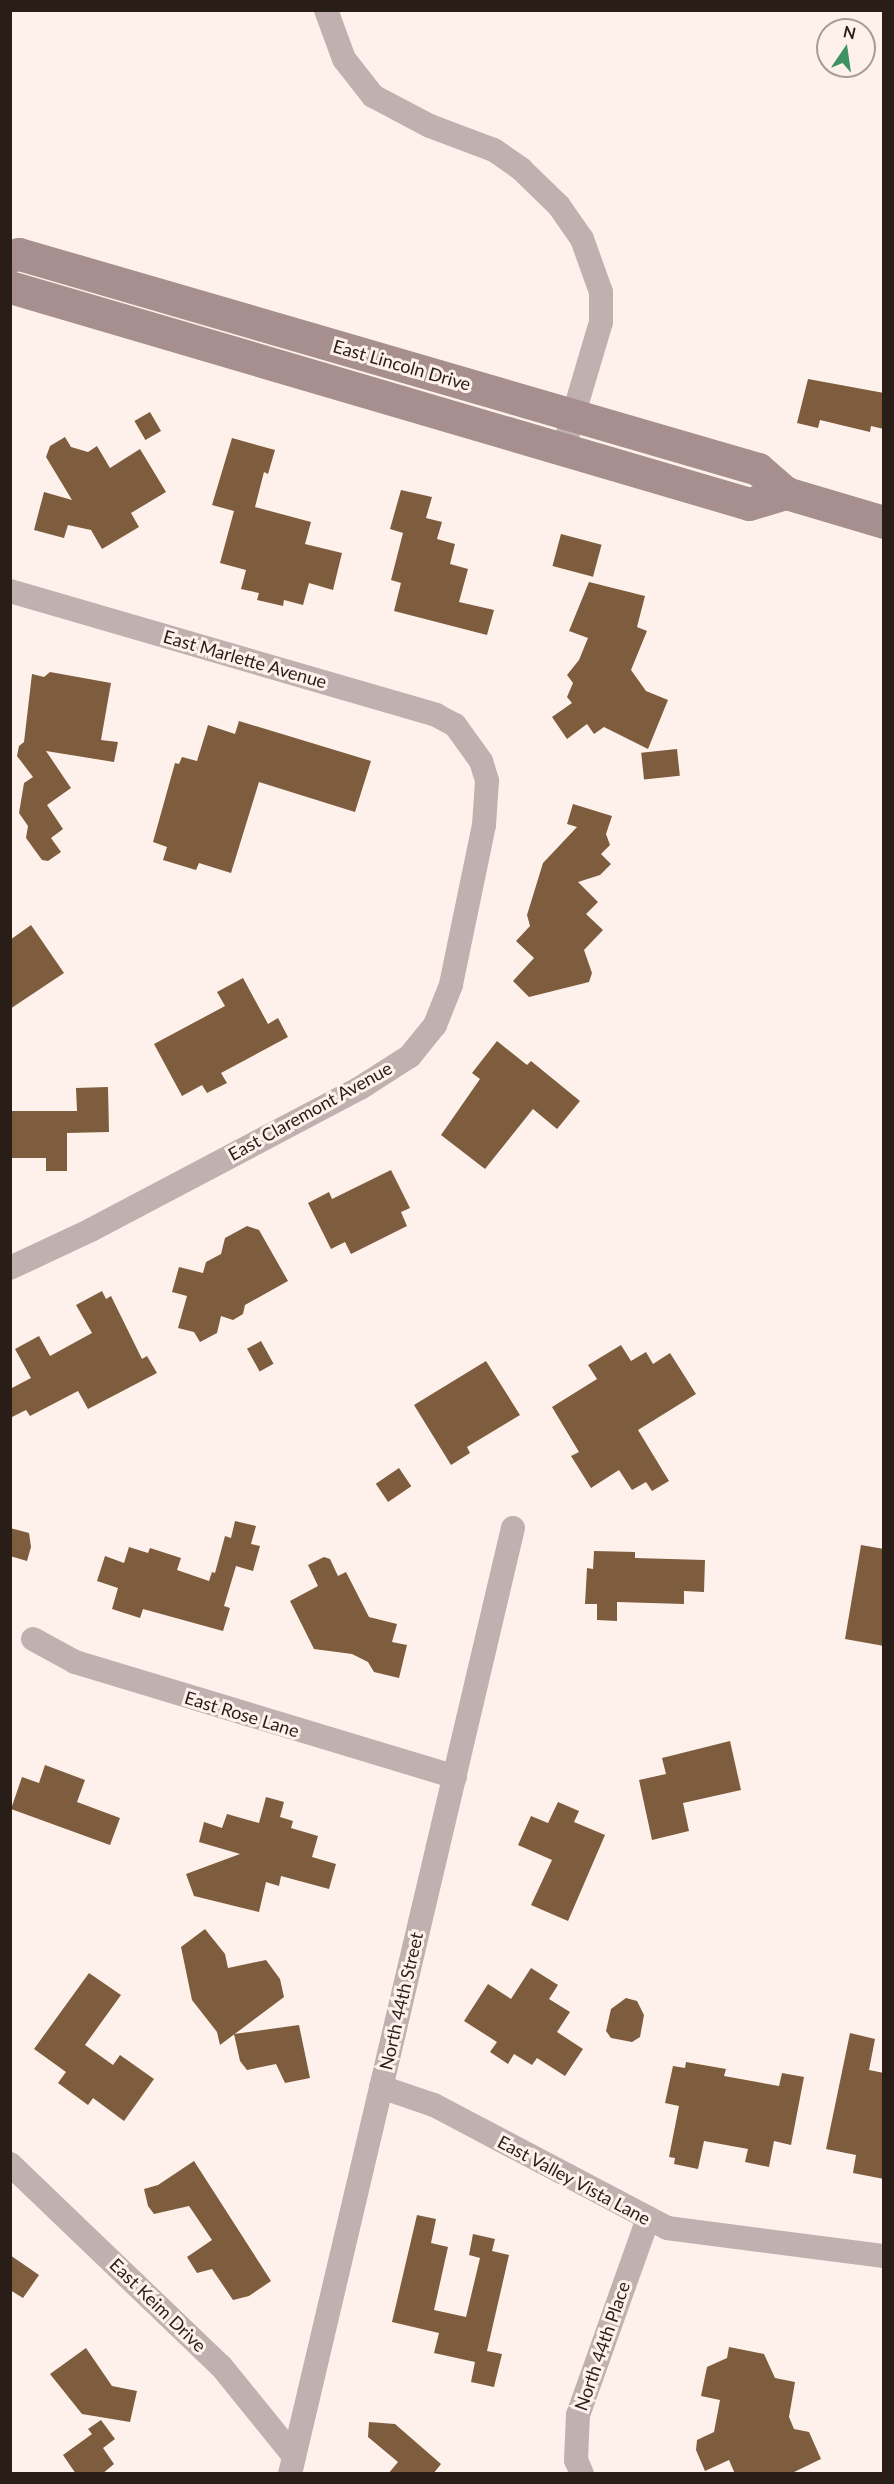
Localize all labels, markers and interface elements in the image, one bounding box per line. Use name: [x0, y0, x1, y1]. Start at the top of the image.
north arrow: [816, 18, 876, 78]
text: N: [842, 21, 858, 43]
street label: East Lincoln Drive: [331, 335, 473, 395]
street label: East Marlette Avenue: [160, 625, 330, 693]
street label: East Claremont Avenue: [224, 1057, 396, 1165]
street label: East Rose Lane: [182, 1686, 302, 1742]
street label: North 44th Street: [375, 1930, 427, 2072]
street label: East Valley Vista Lane: [493, 2130, 655, 2230]
street label: East Keim Drive: [105, 2254, 211, 2356]
street label: North 44th Place: [570, 2279, 634, 2413]

